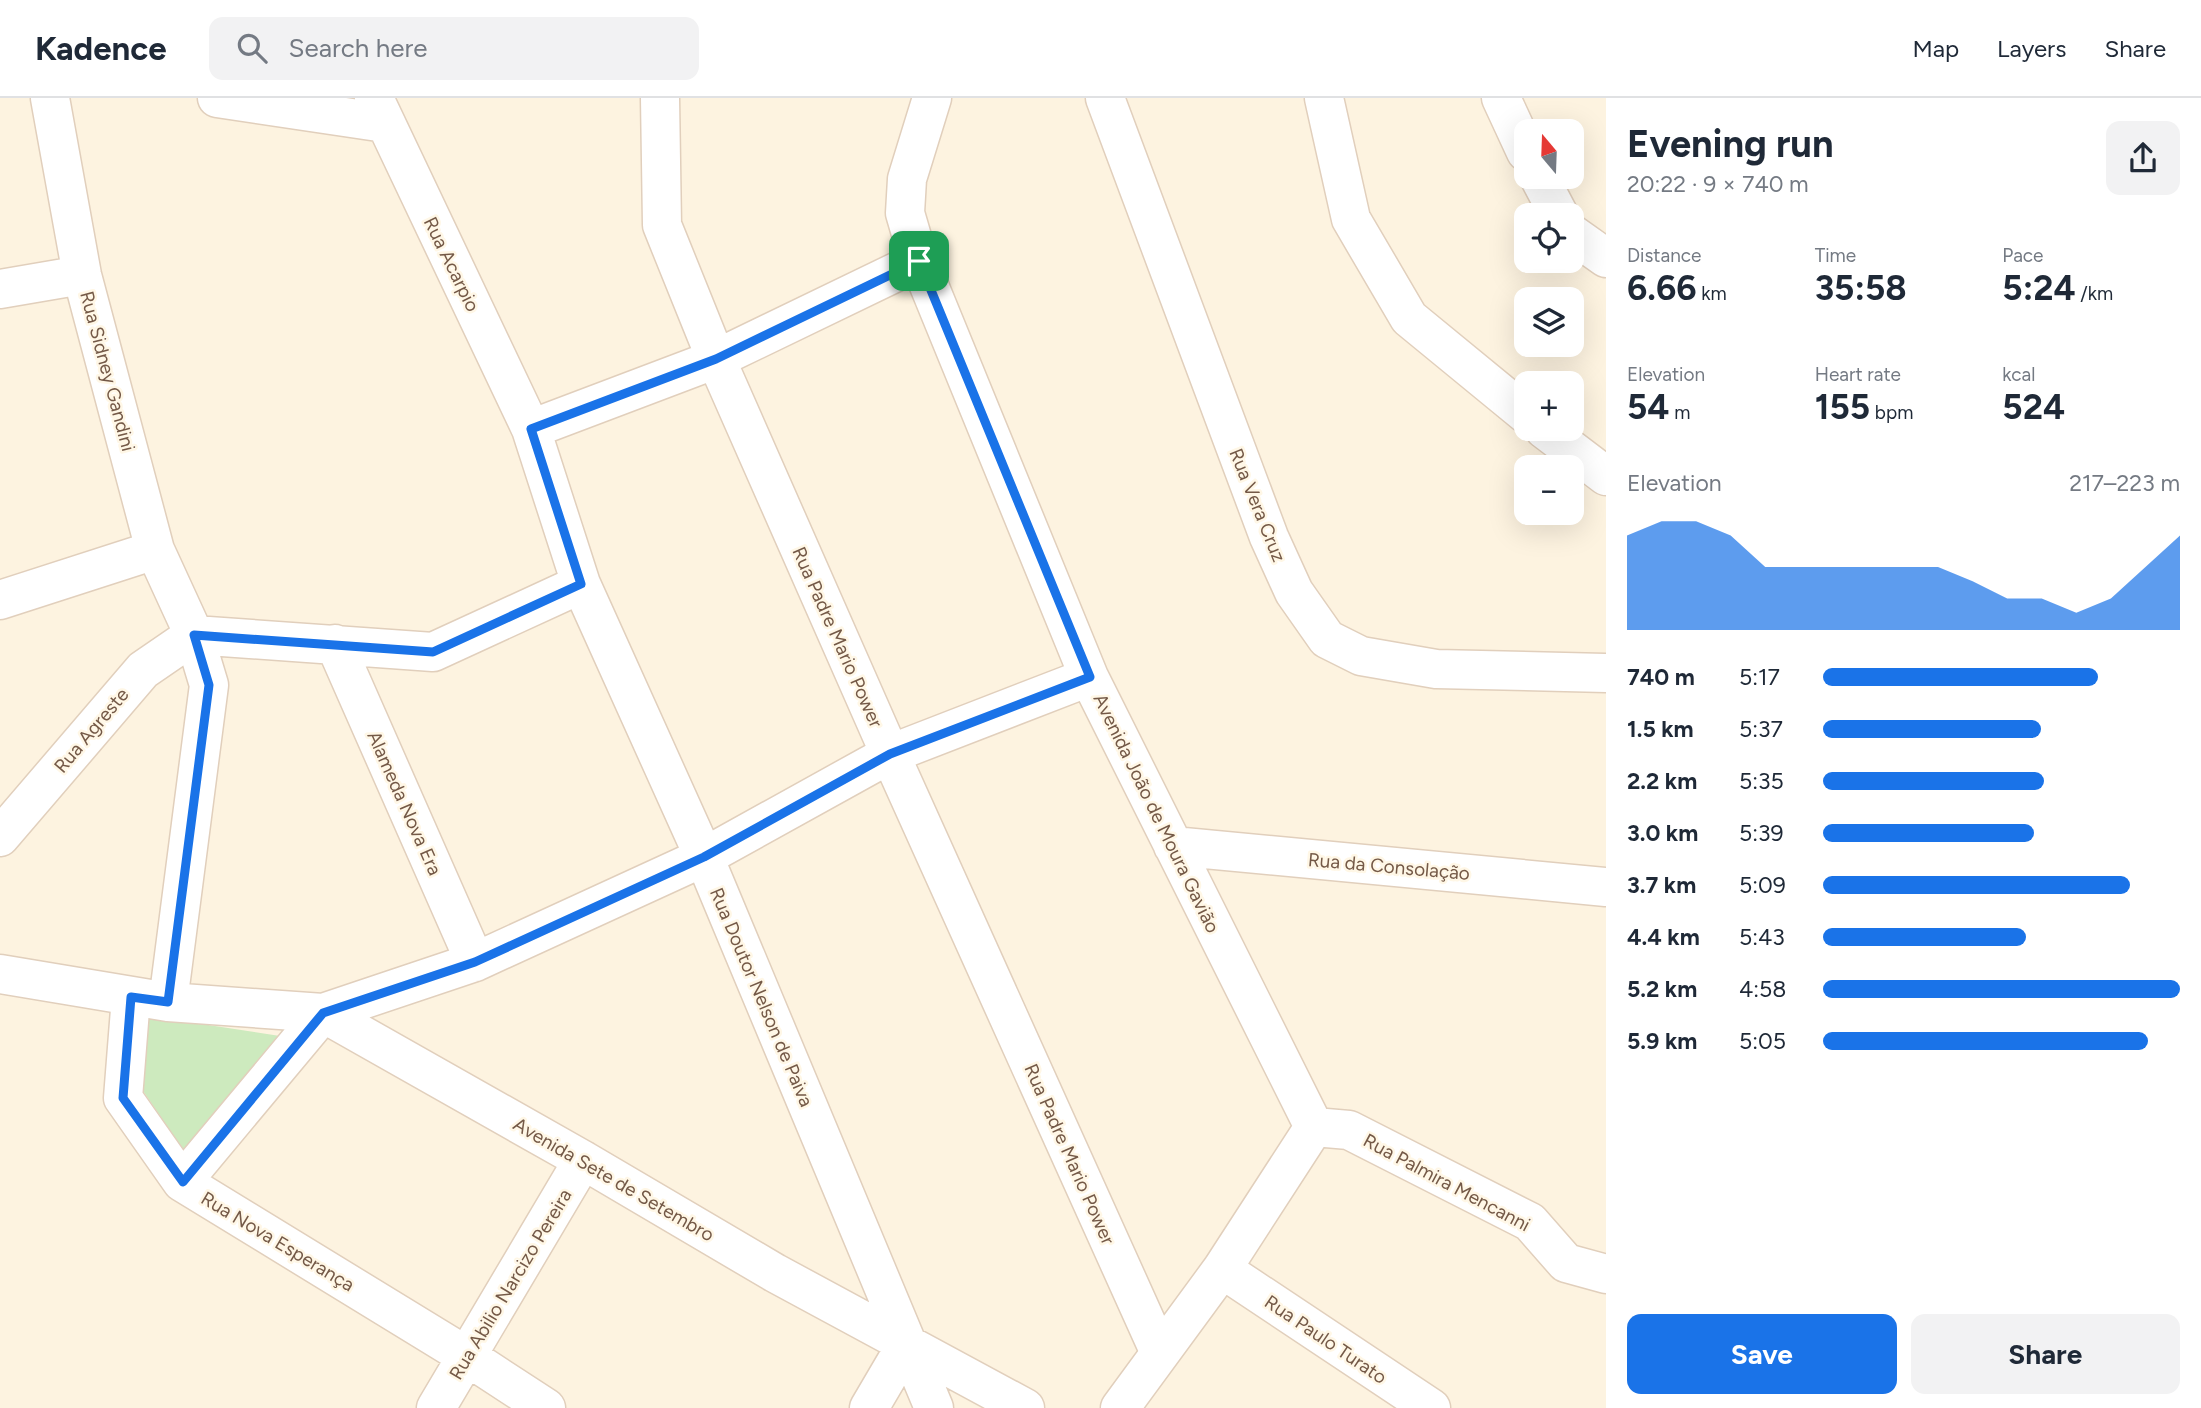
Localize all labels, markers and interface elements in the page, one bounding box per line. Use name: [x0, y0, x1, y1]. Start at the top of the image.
search box: [209, 17, 699, 80]
text: Kadence: [35, 29, 167, 68]
icon: search: [233, 29, 271, 67]
text: Search here: [289, 32, 427, 64]
text: Map: [1912, 34, 1959, 63]
text: Layers: [1997, 34, 2066, 63]
text: Share: [2104, 34, 2166, 63]
north arrow: [1514, 119, 1584, 189]
map controls: [1514, 119, 1584, 525]
text: Evening run: [1627, 121, 1834, 167]
button: share: [2106, 121, 2180, 195]
text: 20:22 · 9 × 740 m: [1627, 170, 1809, 198]
button: locate: [1514, 203, 1584, 273]
street label: Rua Acarpio: [419, 213, 484, 315]
pin: [889, 231, 949, 291]
icon: arrive: [900, 242, 938, 280]
text: Distance: [1627, 244, 1701, 267]
text: Time: [1815, 244, 1856, 267]
text: Pace: [2002, 244, 2043, 267]
text: 6.66: [1627, 267, 1697, 309]
text: 35:58: [1815, 267, 1907, 309]
text: 5:24: [2002, 267, 2076, 309]
text: km: [1697, 282, 1727, 305]
text: /km: [2076, 282, 2113, 305]
button: layers: [1514, 287, 1584, 357]
street label: Rua Sidney Gandini: [75, 289, 140, 454]
text: Elevation: [1627, 363, 1705, 386]
text: Heart rate: [1815, 363, 1901, 386]
text: kcal: [2002, 363, 2036, 386]
button: +: [1514, 371, 1584, 441]
text: 54: [1627, 386, 1670, 428]
text: 155: [1815, 386, 1870, 428]
text: 524: [2002, 386, 2065, 428]
text: m: [1670, 401, 1690, 424]
text: bpm: [1870, 401, 1913, 424]
street label: Rua Vera Cruz: [1224, 445, 1291, 565]
button: −: [1514, 455, 1584, 525]
text: Elevation: [1627, 469, 1722, 497]
text: 217–223 m: [2069, 469, 2180, 497]
street label: Rua Padre Mario Power: [787, 543, 888, 732]
text: 740 m: [1627, 663, 1695, 691]
text: 5:17: [1739, 663, 1780, 691]
street label: Rua Agreste: [49, 683, 134, 778]
street label: Avenida João de Moura Gavião: [1089, 690, 1225, 936]
text: 1.5 km: [1627, 715, 1694, 743]
text: 5:37: [1739, 715, 1783, 743]
street label: Alameda Nova Era: [362, 727, 447, 879]
text: 2.2 km: [1627, 767, 1697, 795]
text: 5:35: [1739, 767, 1784, 795]
text: 3.0 km: [1627, 819, 1698, 847]
text: 5:39: [1739, 819, 1784, 847]
street label: Rua da Consolação: [1307, 848, 1471, 885]
text: 3.7 km: [1627, 871, 1696, 899]
text: 5:09: [1739, 871, 1786, 899]
street label: Rua Doutor Nelson de Paiva: [705, 884, 818, 1110]
text: 4.4 km: [1627, 923, 1700, 951]
text: 5:43: [1739, 923, 1785, 951]
text: 5.2 km: [1627, 975, 1697, 1003]
text: 4:58: [1739, 975, 1786, 1003]
text: 5.9 km: [1627, 1027, 1697, 1055]
text: 5:05: [1739, 1027, 1786, 1055]
street label: Rua Padre Mario Power: [1019, 1060, 1120, 1249]
street label: Avenida Sete de Setembro: [509, 1112, 718, 1246]
street label: Rua Palmira Mencanni: [1359, 1129, 1534, 1236]
street label: Rua Abilio Narcizo Pereira: [444, 1185, 577, 1384]
street label: Rua Nova Esperança: [197, 1187, 359, 1296]
street label: Rua Paulo Turato: [1260, 1290, 1391, 1389]
button: Save: [1627, 1314, 1897, 1394]
button: Share: [1911, 1314, 2180, 1394]

